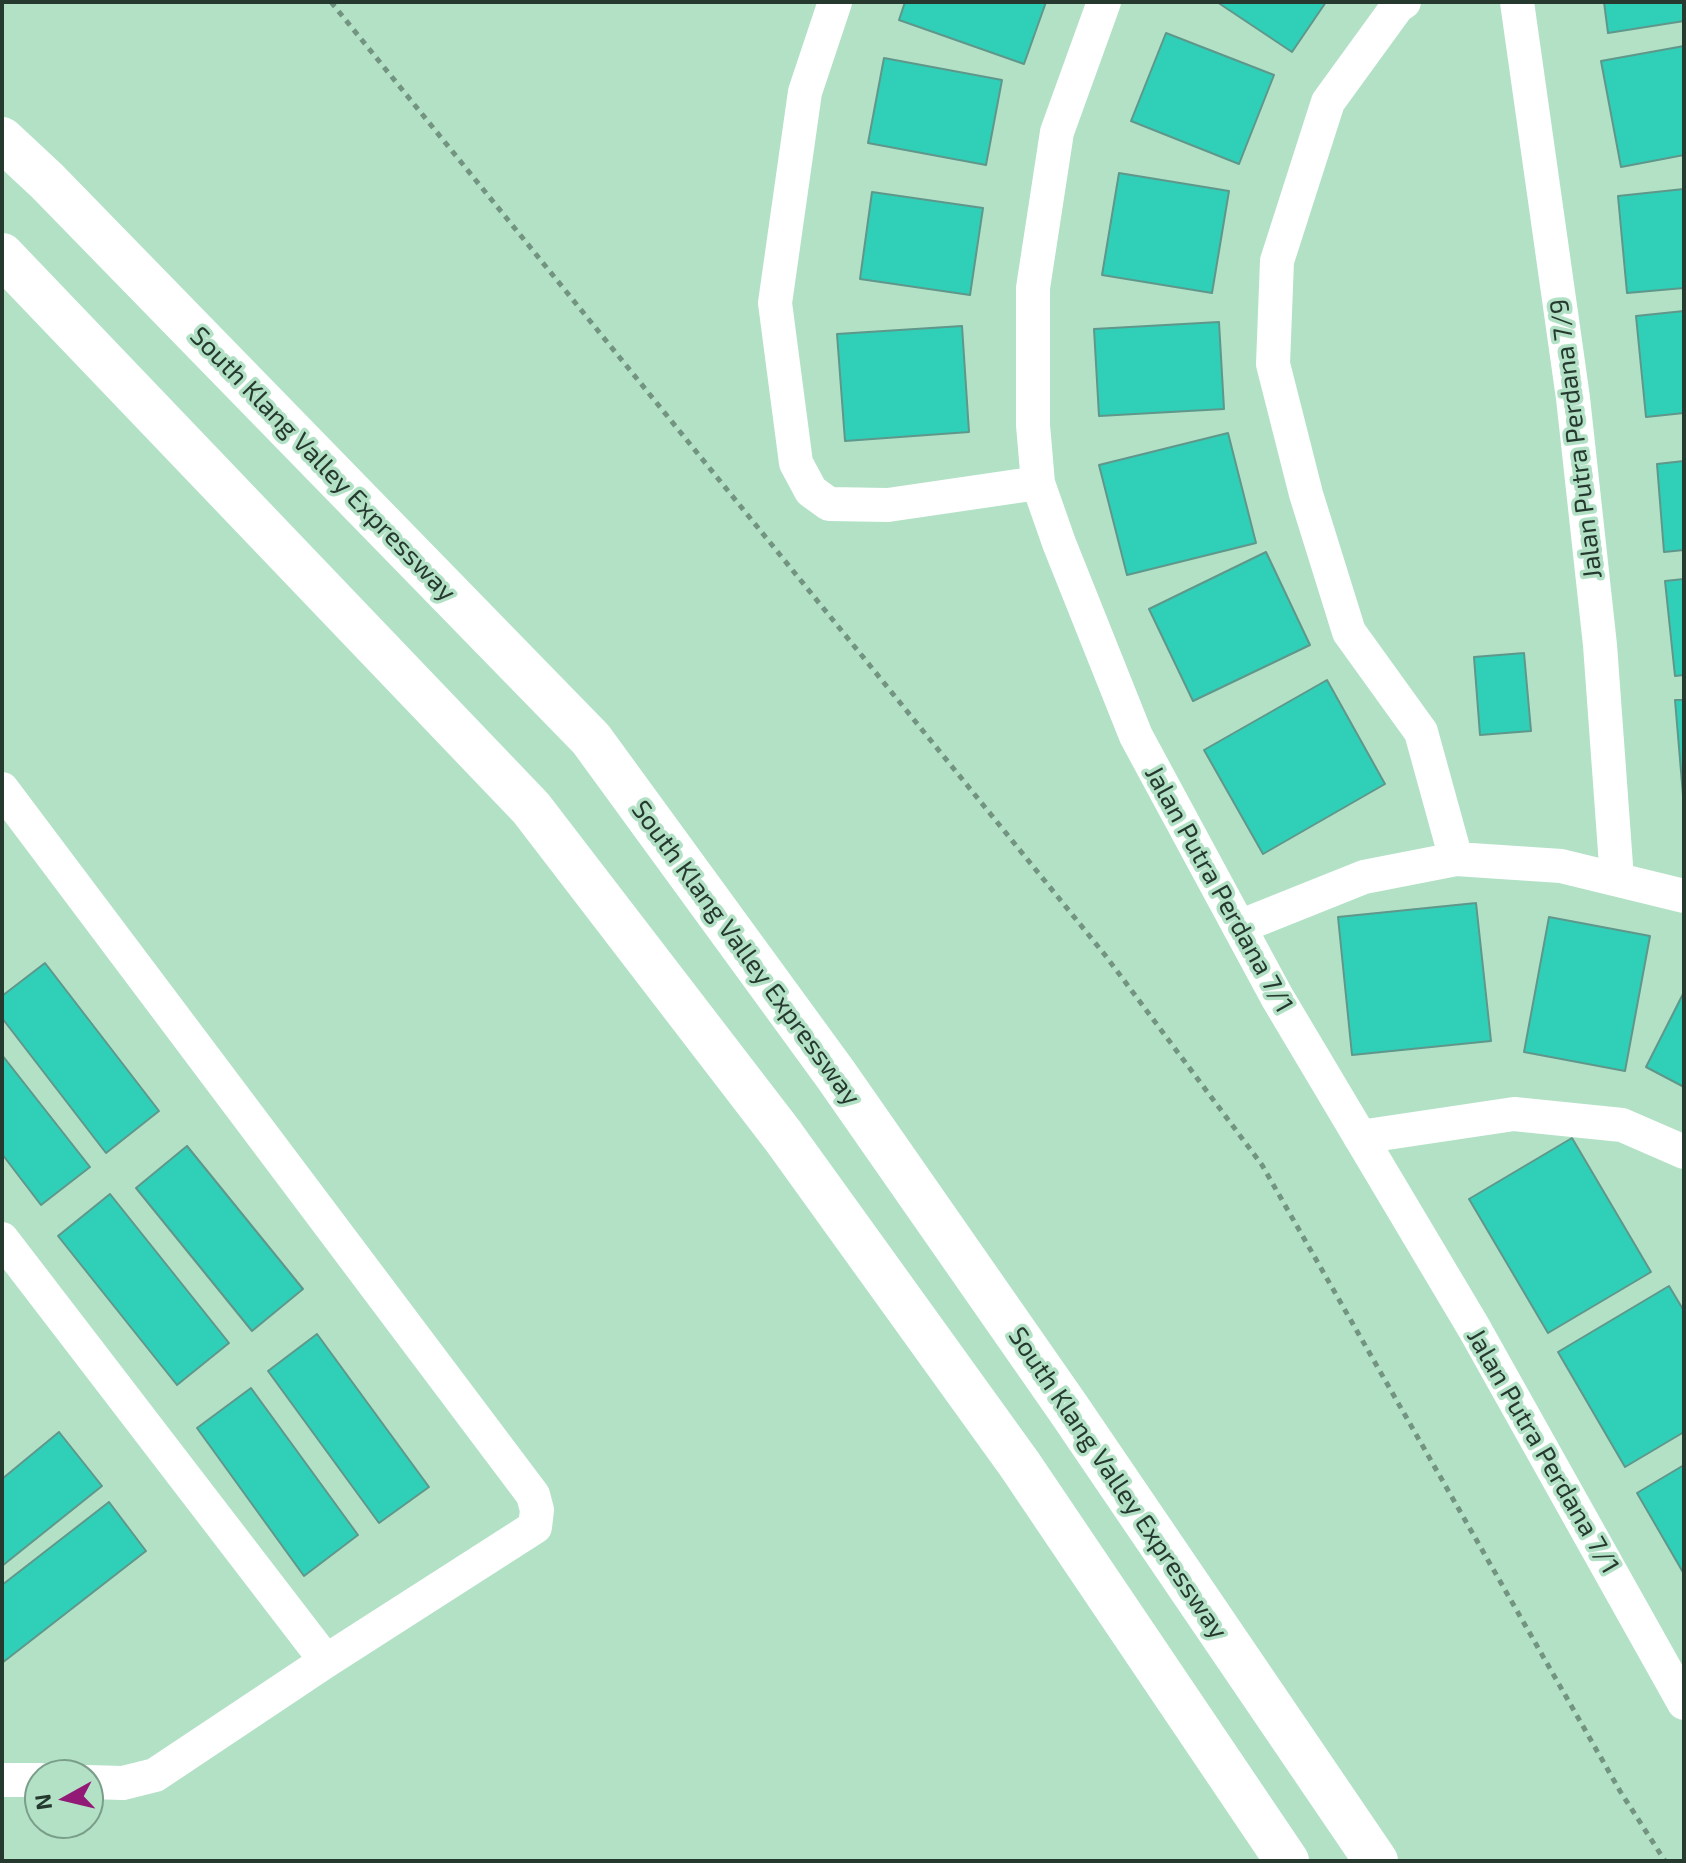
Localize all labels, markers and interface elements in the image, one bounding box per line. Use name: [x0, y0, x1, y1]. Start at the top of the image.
street label: Jalan Putra Perdana 7/9: [1543, 297, 1609, 581]
street label: South Klang Valley Expressway: [184, 320, 462, 608]
street label: Jalan Putra Perdana 7/1: [1138, 760, 1300, 1018]
street label: South Klang Valley Expressway: [625, 794, 867, 1112]
street label: South Klang Valley Expressway: [1002, 1321, 1234, 1645]
street label: Jalan Putra Perdana 7/1: [1460, 1323, 1626, 1579]
north arrow: [24, 1759, 104, 1839]
text: N: [28, 1792, 56, 1812]

